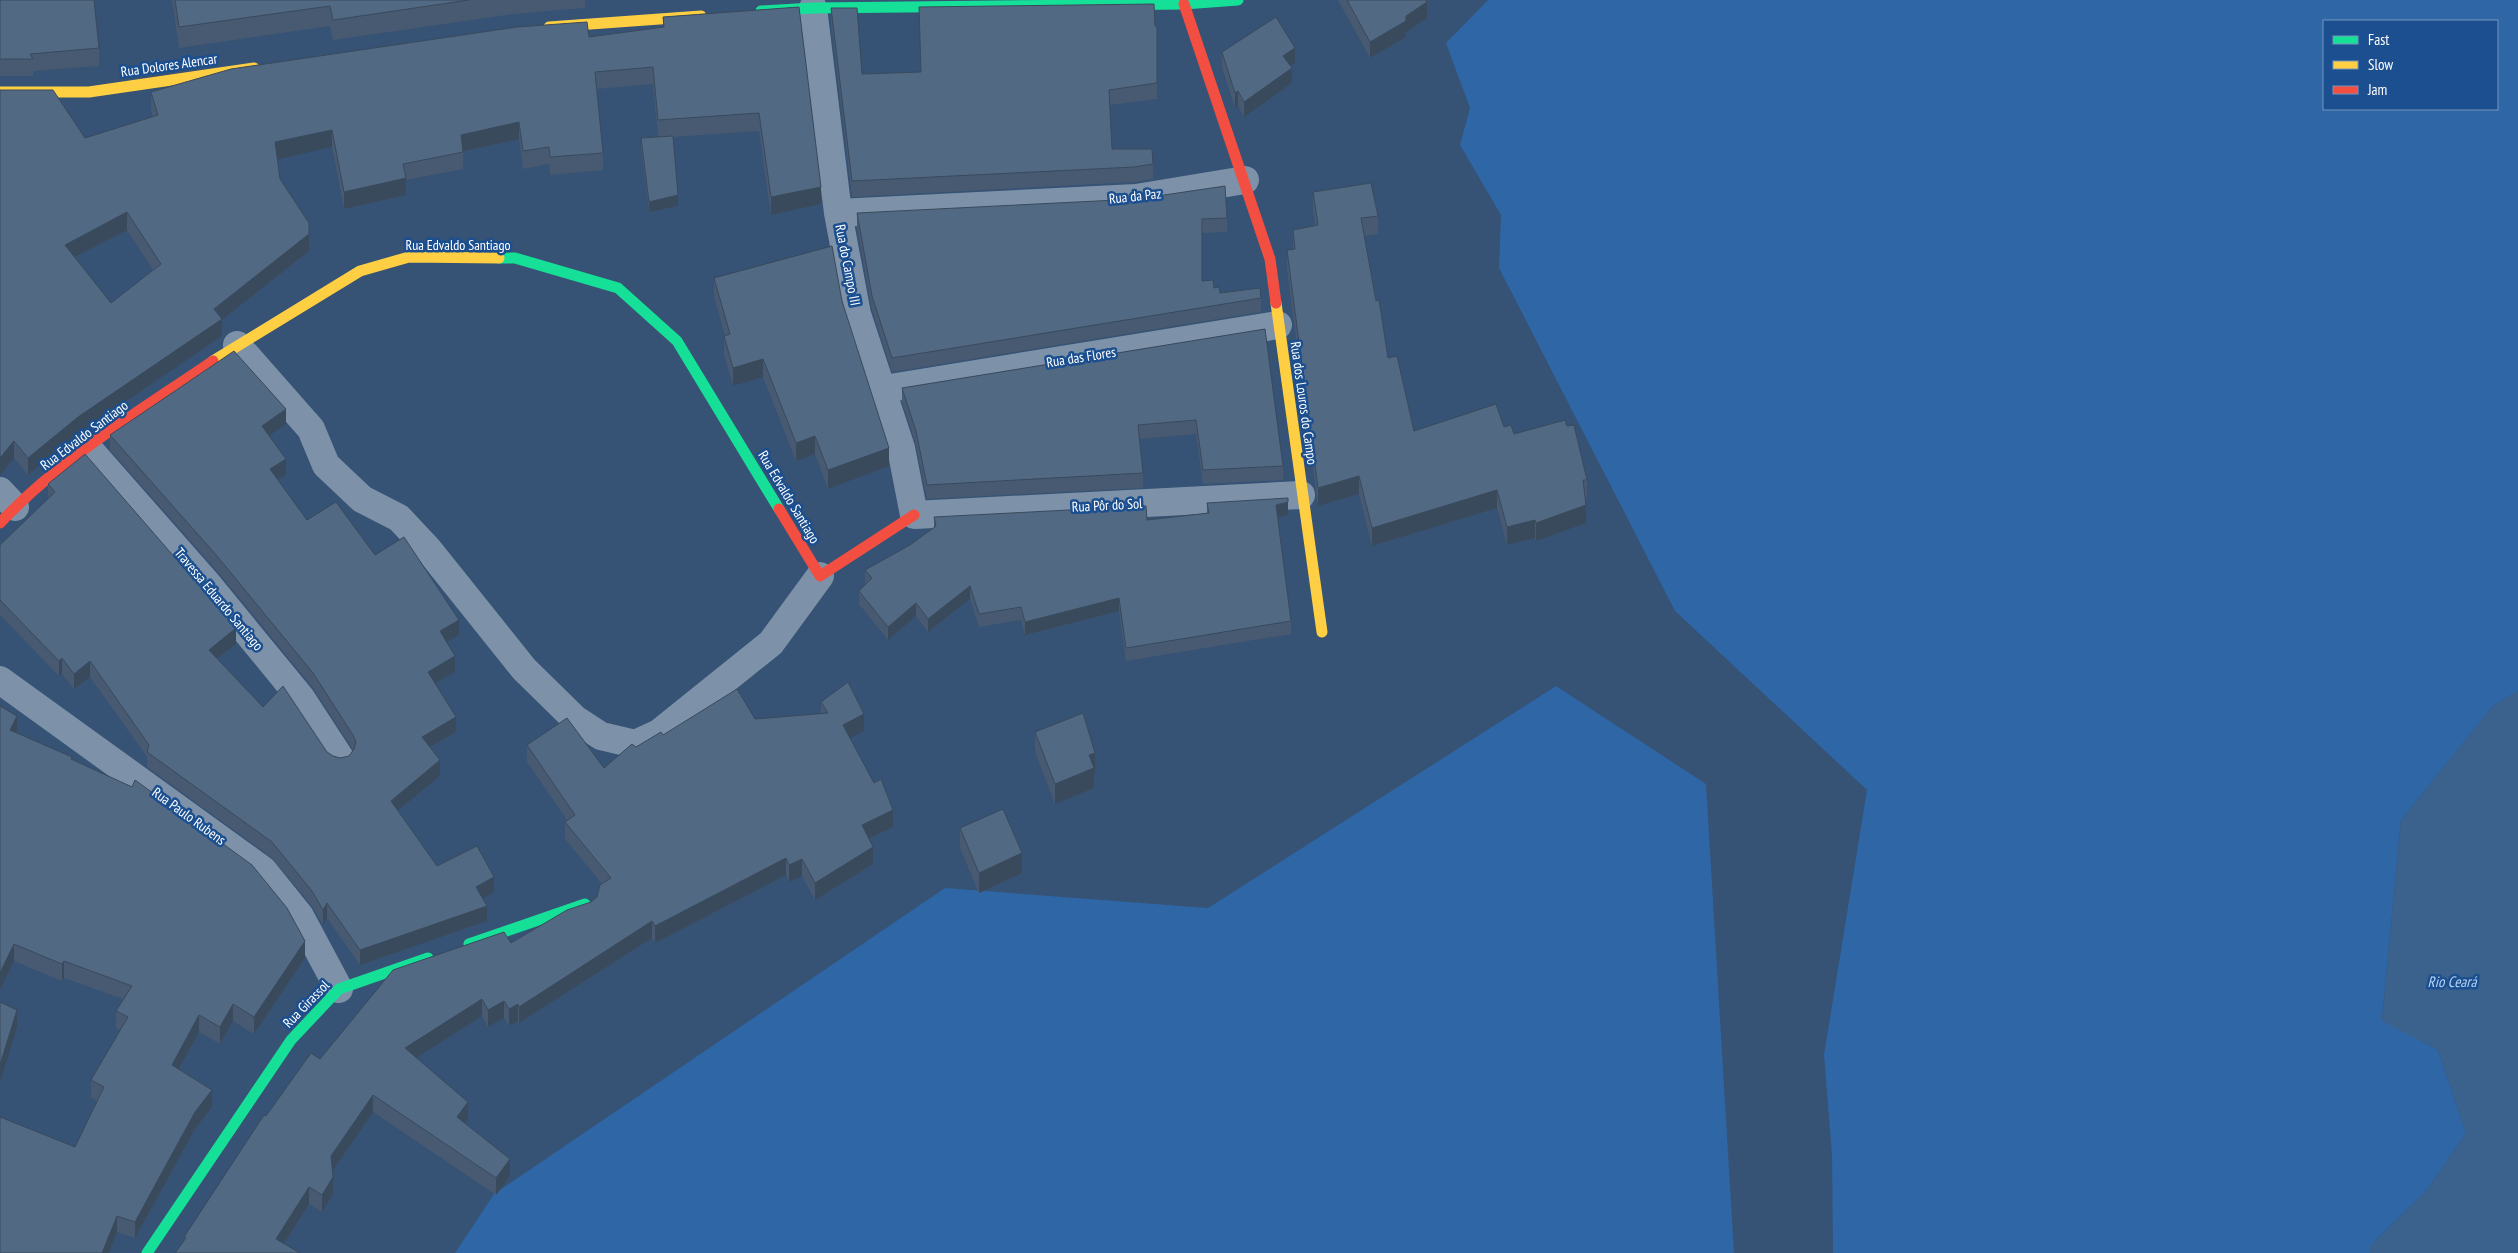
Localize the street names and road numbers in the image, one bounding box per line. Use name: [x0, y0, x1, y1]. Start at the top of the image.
street label: Rua Dolores Alencar: [120, 49, 219, 81]
street label: Rua da Paz: [1108, 184, 1162, 208]
street label: Rua do Campo III: [831, 223, 865, 307]
street label: Rua Edvaldo Santiago: [405, 236, 511, 254]
street label: Rua dos Louros do Campo: [1286, 340, 1322, 466]
street label: Rua das Flores: [1045, 343, 1117, 371]
street label: Rua Edvaldo Santiago: [37, 396, 131, 474]
street label: Rua Edvaldo Santiago: [754, 447, 824, 547]
street label: Rua Pôr do Sol: [1071, 494, 1143, 516]
street label: Travessa Eduardo Santiago: [171, 544, 267, 654]
street label: Rua Paulo Rubens: [149, 783, 230, 849]
street label: Rua Girassol: [279, 976, 334, 1032]

